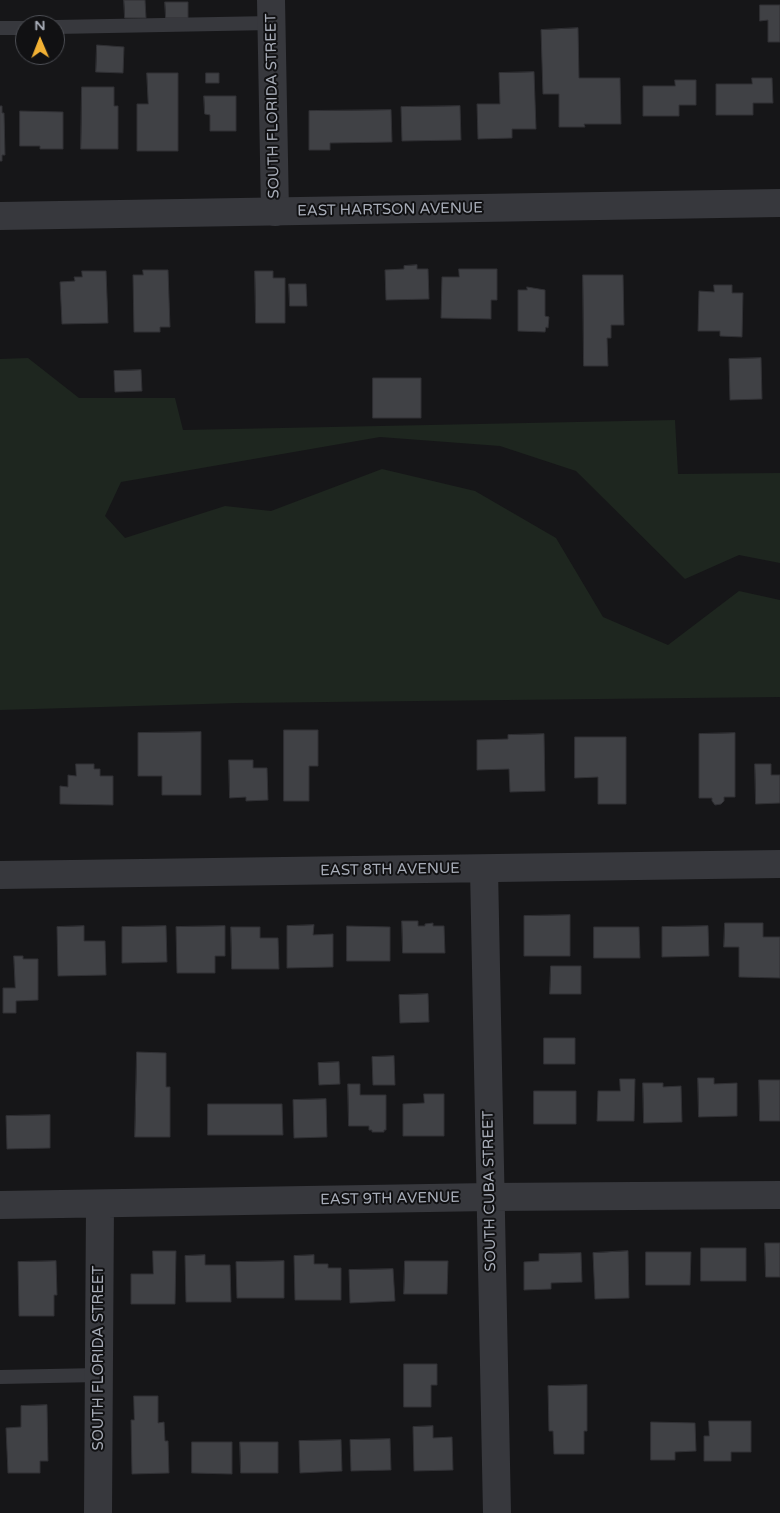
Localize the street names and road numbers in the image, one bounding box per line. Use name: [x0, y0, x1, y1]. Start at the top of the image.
street label: SOUTH FLORIDA STREET: [262, 13, 284, 199]
street label: EAST HARTSON AVENUE: [297, 199, 483, 221]
street label: EAST 8TH AVENUE: [320, 860, 460, 880]
street label: SOUTH CUBA STREET: [480, 1110, 500, 1272]
street label: EAST 9TH AVENUE: [320, 1189, 460, 1209]
street label: SOUTH FLORIDA STREET: [90, 1266, 108, 1450]

